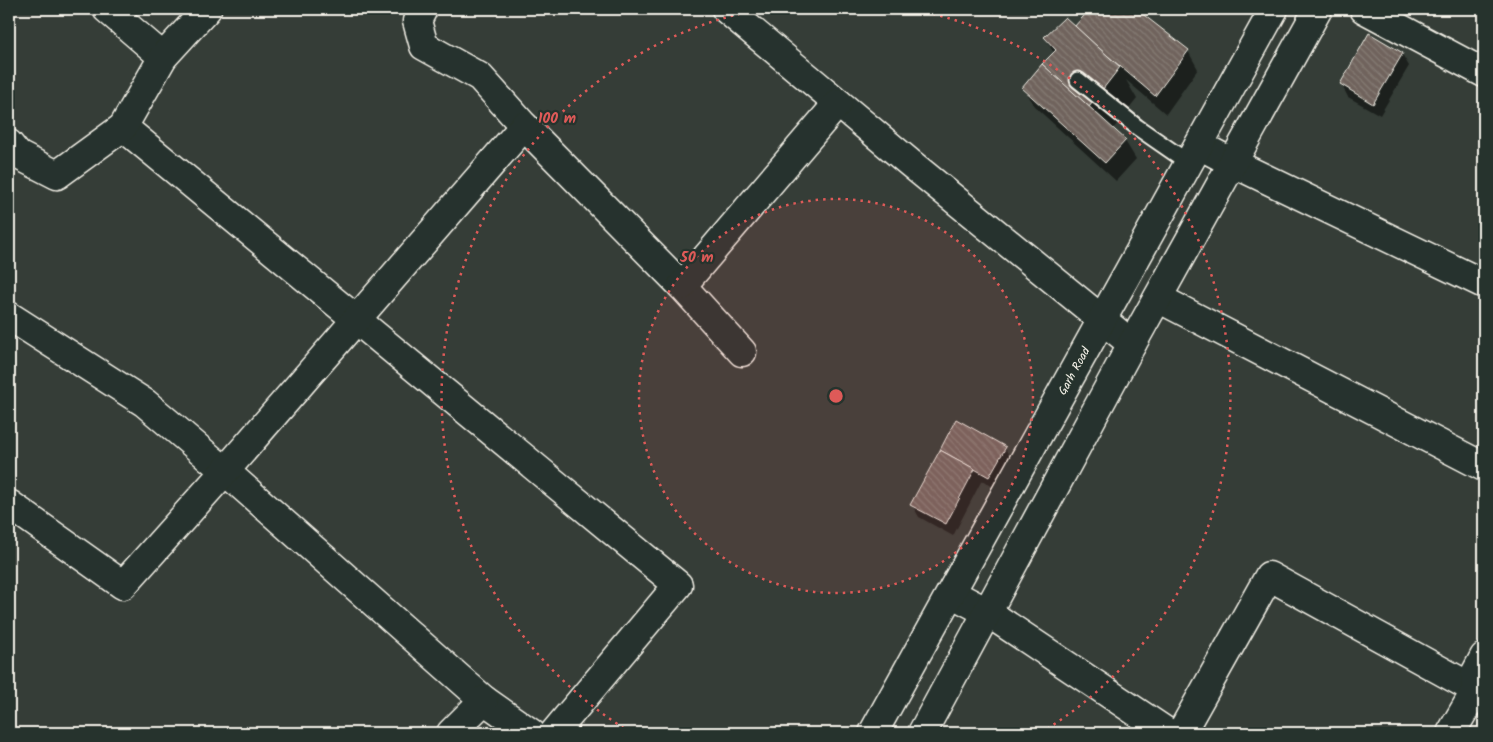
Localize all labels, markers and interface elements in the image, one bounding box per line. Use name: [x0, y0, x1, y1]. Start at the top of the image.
text: 100 m: [538, 107, 576, 131]
text: 50 m: [679, 246, 714, 270]
street label: Garh Road: [1053, 343, 1096, 399]
centre of rings: [827, 387, 845, 405]

